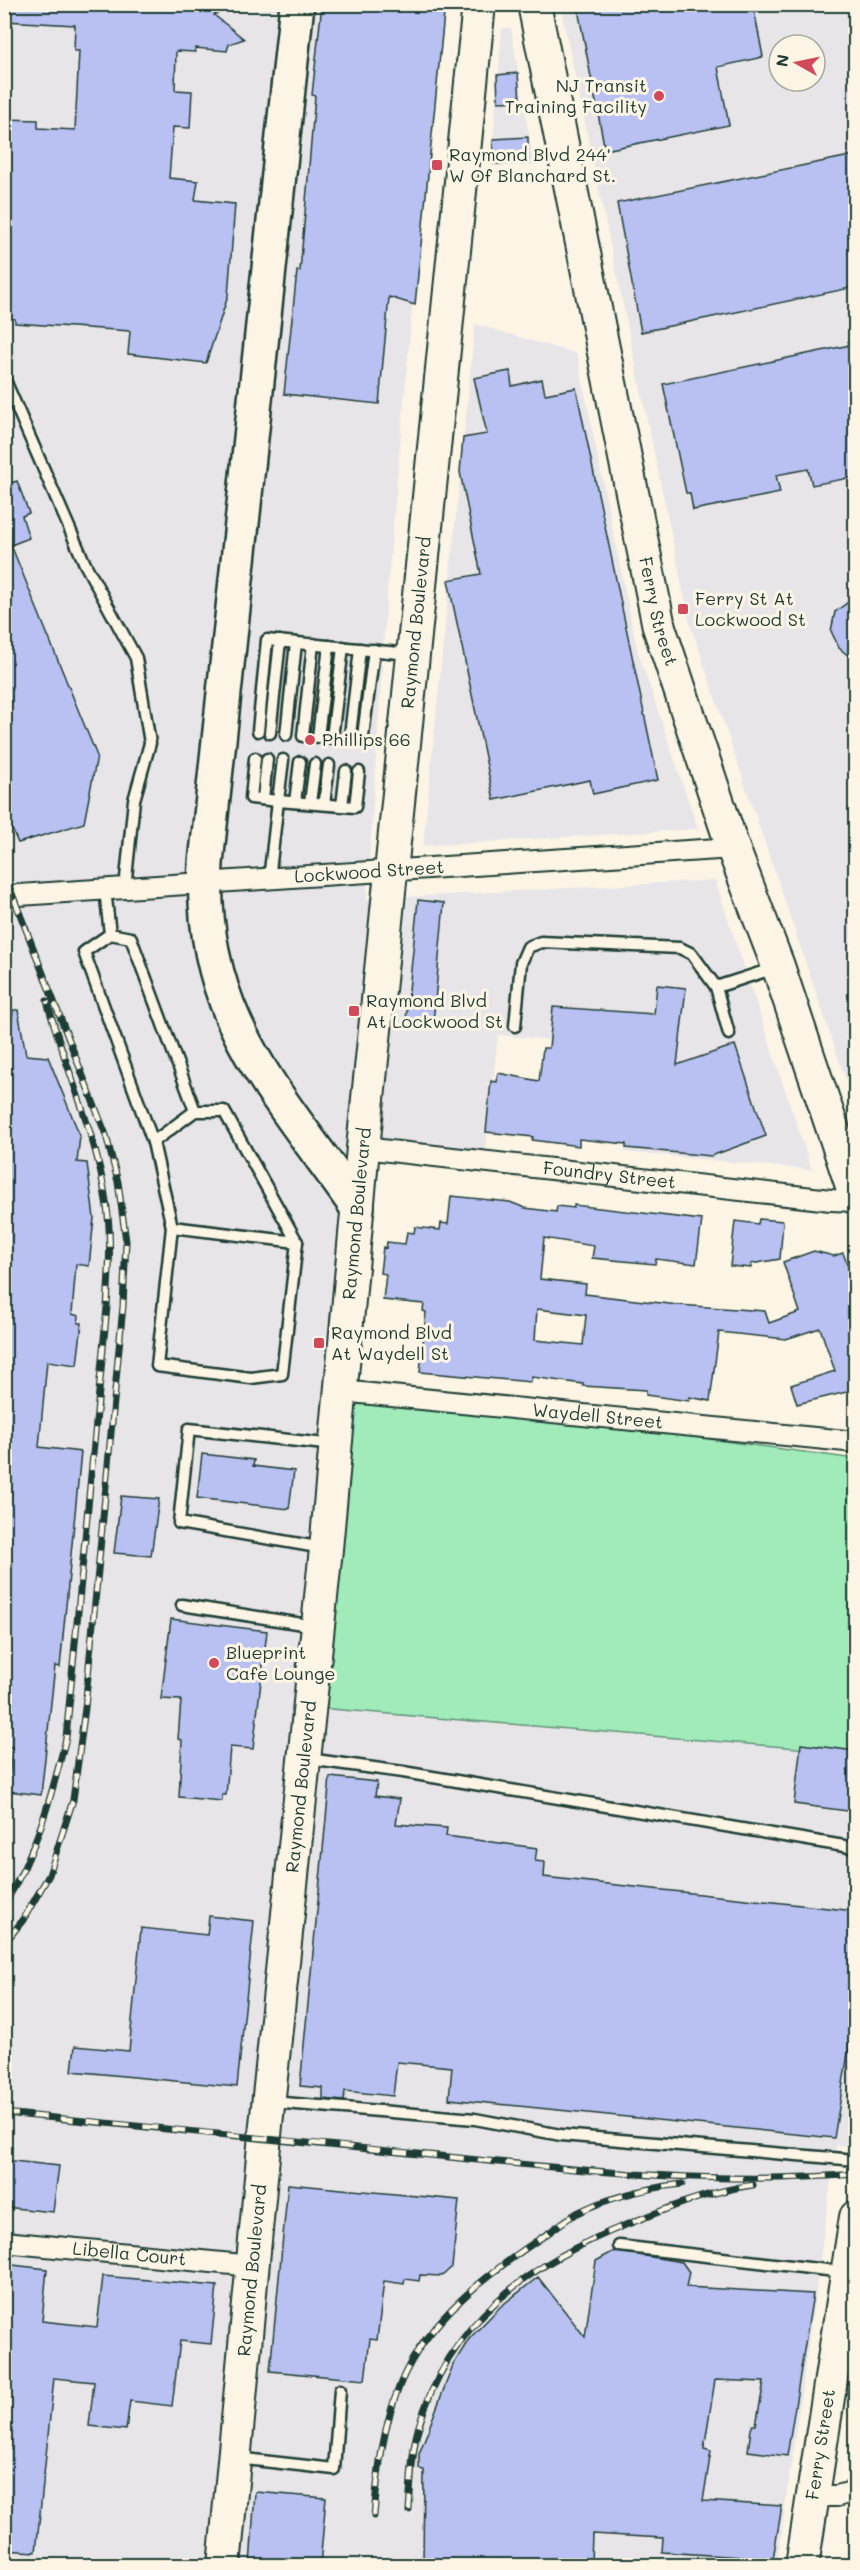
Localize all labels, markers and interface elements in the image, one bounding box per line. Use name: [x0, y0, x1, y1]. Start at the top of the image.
north arrow: [767, 33, 827, 93]
text: N: [770, 53, 793, 68]
place label: NJ Transit Training Facility: [505, 73, 647, 118]
marker: NJ Transit Training Facility: [652, 89, 666, 103]
place label: Raymond Blvd 244' W Of Blanchard St.: [449, 142, 616, 187]
marker: Raymond Blvd 244' W Of Blanchard St.: [430, 158, 444, 172]
street label: Raymond Boulevard: [395, 535, 436, 710]
street label: Ferry Street: [634, 555, 684, 669]
place label: Ferry St At Lockwood St: [695, 586, 806, 631]
marker: Ferry St At Lockwood St: [676, 602, 690, 616]
place label: Phillips 66: [322, 727, 411, 751]
marker: Phillips 66: [303, 733, 317, 747]
street label: Lockwood Street: [293, 854, 445, 888]
place label: Raymond Blvd At Lockwood St: [366, 988, 503, 1033]
marker: Raymond Blvd At Lockwood St: [347, 1004, 361, 1018]
street label: Raymond Boulevard: [336, 1126, 376, 1301]
street label: Foundry Street: [542, 1155, 677, 1194]
place label: Raymond Blvd At Waydell St: [331, 1320, 452, 1365]
marker: Raymond Blvd At Waydell St: [312, 1336, 326, 1350]
street label: Waydell Street: [531, 1397, 664, 1434]
place label: Blueprint Cafe Lounge: [226, 1640, 336, 1685]
marker: Blueprint Cafe Lounge: [207, 1656, 221, 1670]
street label: Raymond Boulevard: [279, 1699, 321, 1874]
street label: Raymond Boulevard: [231, 2183, 271, 2358]
street label: Libella Court: [72, 2236, 187, 2271]
street label: Ferry Street: [799, 2387, 840, 2501]

